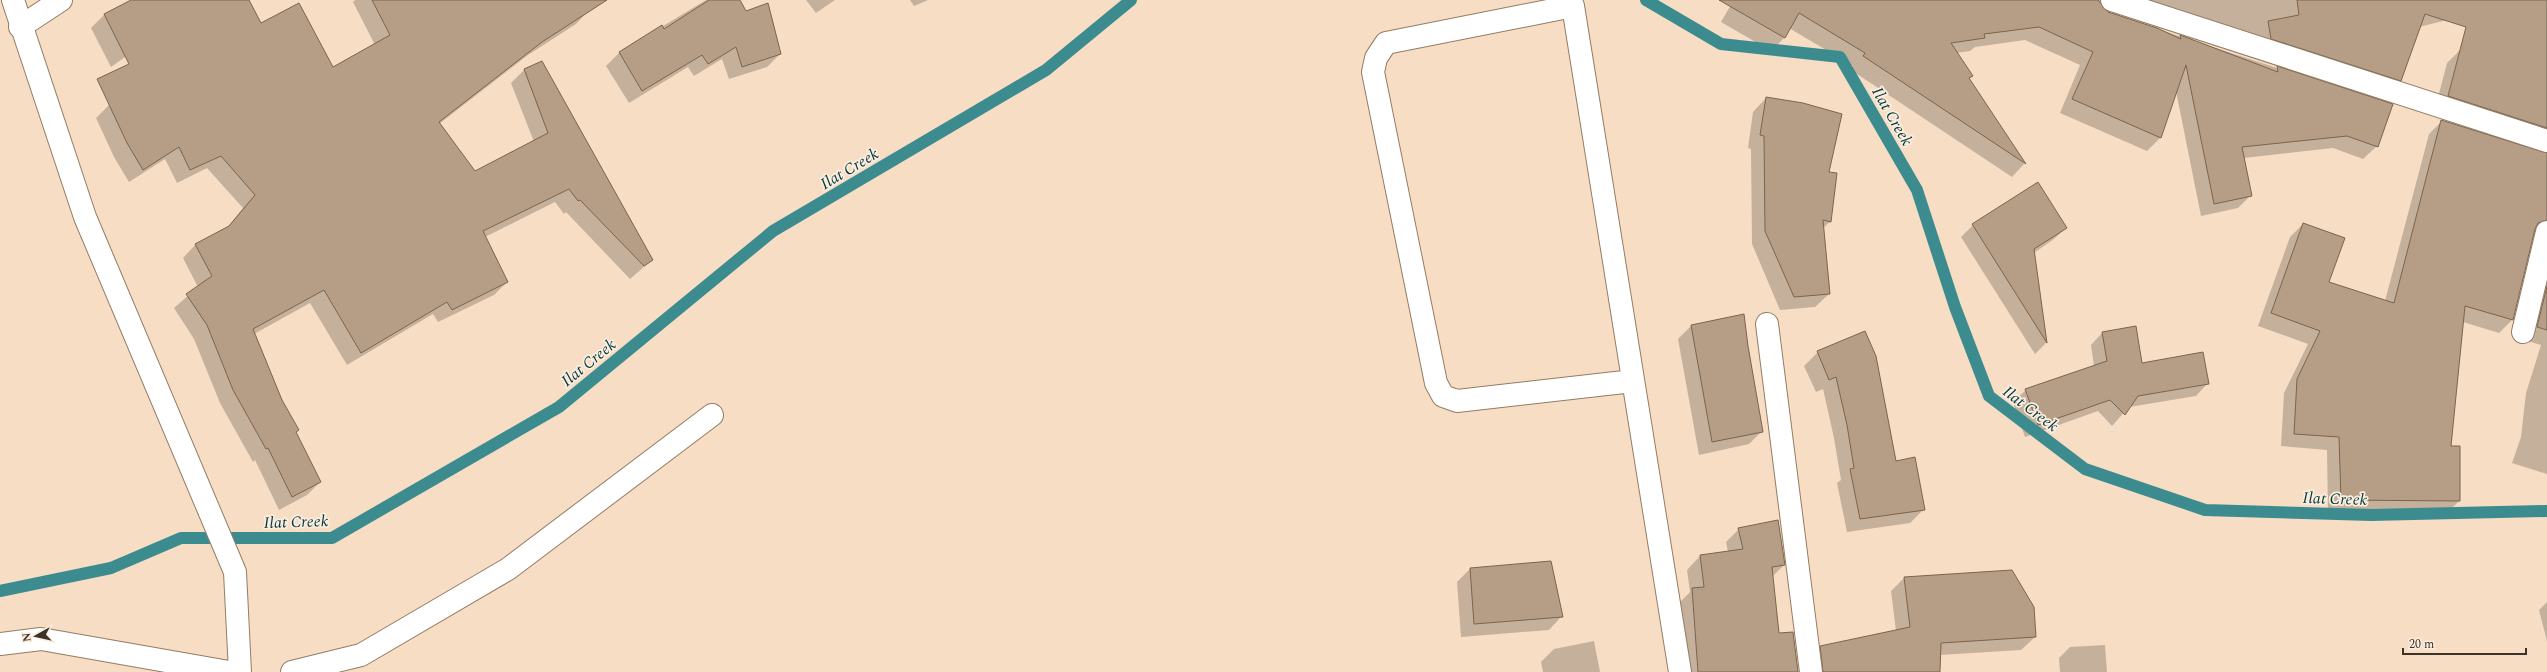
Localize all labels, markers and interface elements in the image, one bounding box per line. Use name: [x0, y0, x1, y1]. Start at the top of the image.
water label: Ilat Creek: [1866, 83, 1919, 151]
water label: Ilat Creek: [816, 142, 884, 196]
water label: Ilat Creek: [556, 333, 622, 392]
water label: Ilat Creek: [1997, 380, 2064, 438]
water label: Ilat Creek: [2302, 486, 2368, 512]
water label: Ilat Creek: [263, 509, 329, 535]
north arrow: [16, 616, 56, 656]
scale bar: [2403, 630, 2526, 656]
text: N: [18, 632, 36, 643]
text: 20 m: [2409, 635, 2434, 654]

